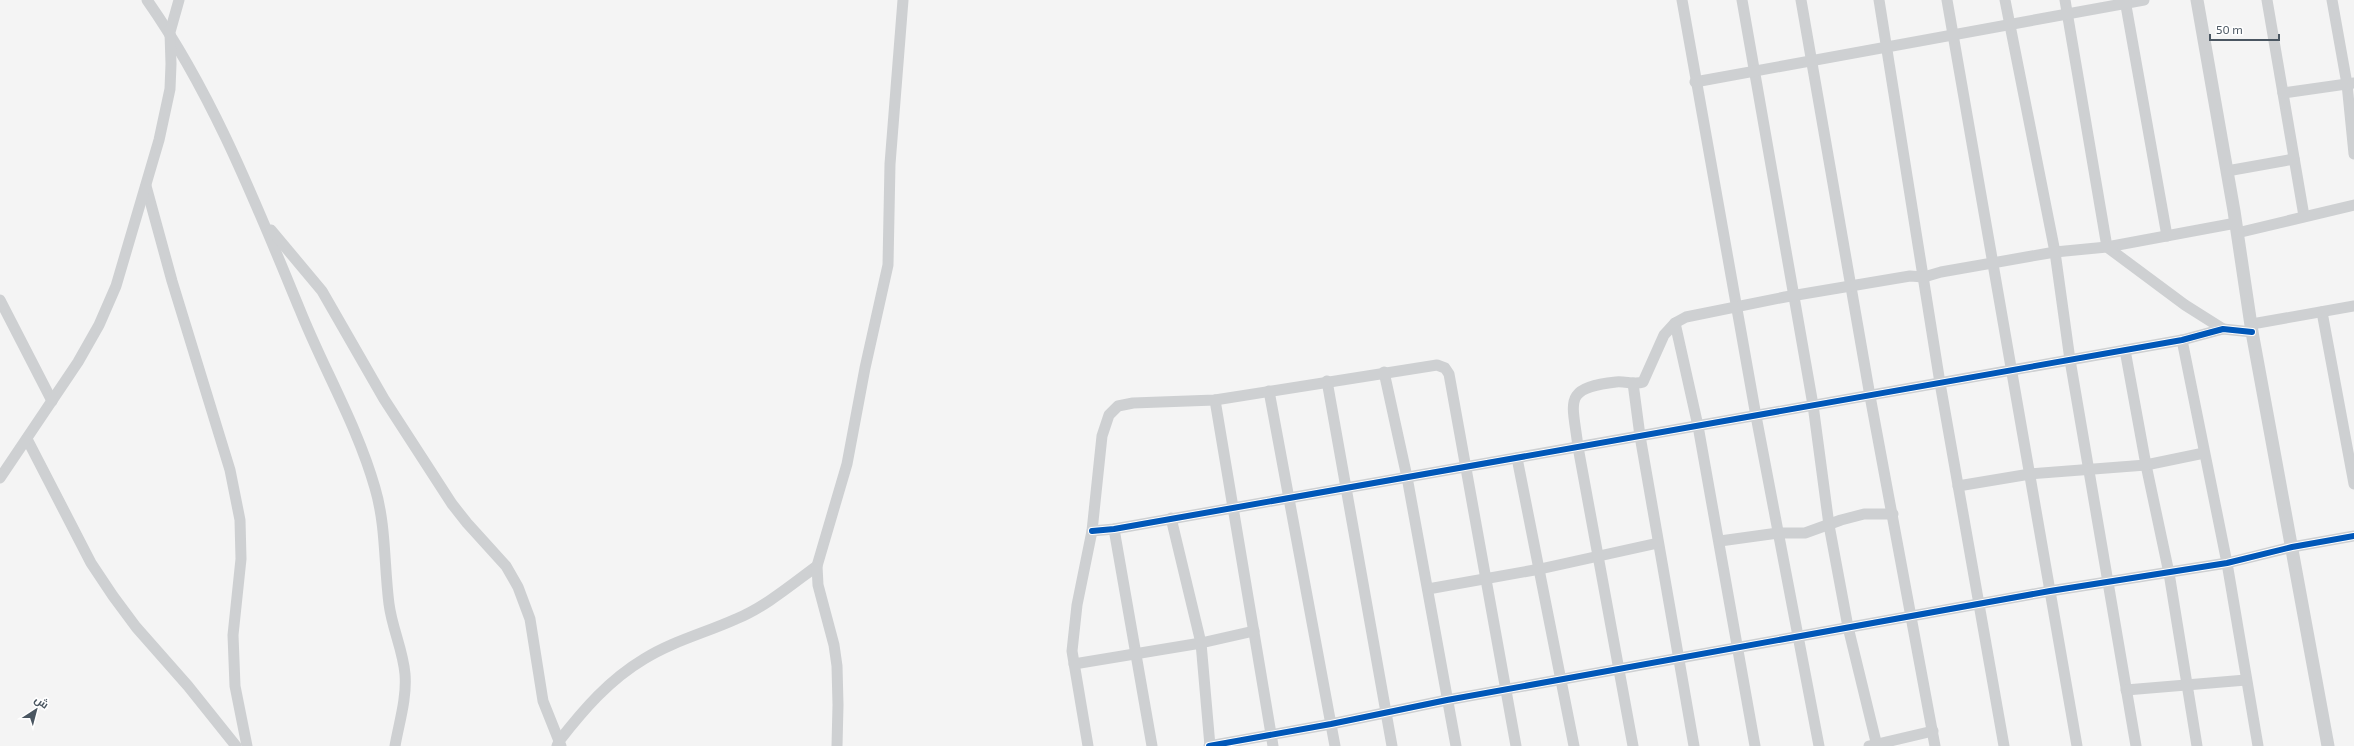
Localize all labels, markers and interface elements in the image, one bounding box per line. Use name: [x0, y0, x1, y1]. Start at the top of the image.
scale bar: [2210, 16, 2279, 42]
text: 50 m: [2216, 22, 2243, 36]
north arrow: [16, 690, 56, 730]
text: ش: [32, 692, 52, 712]

